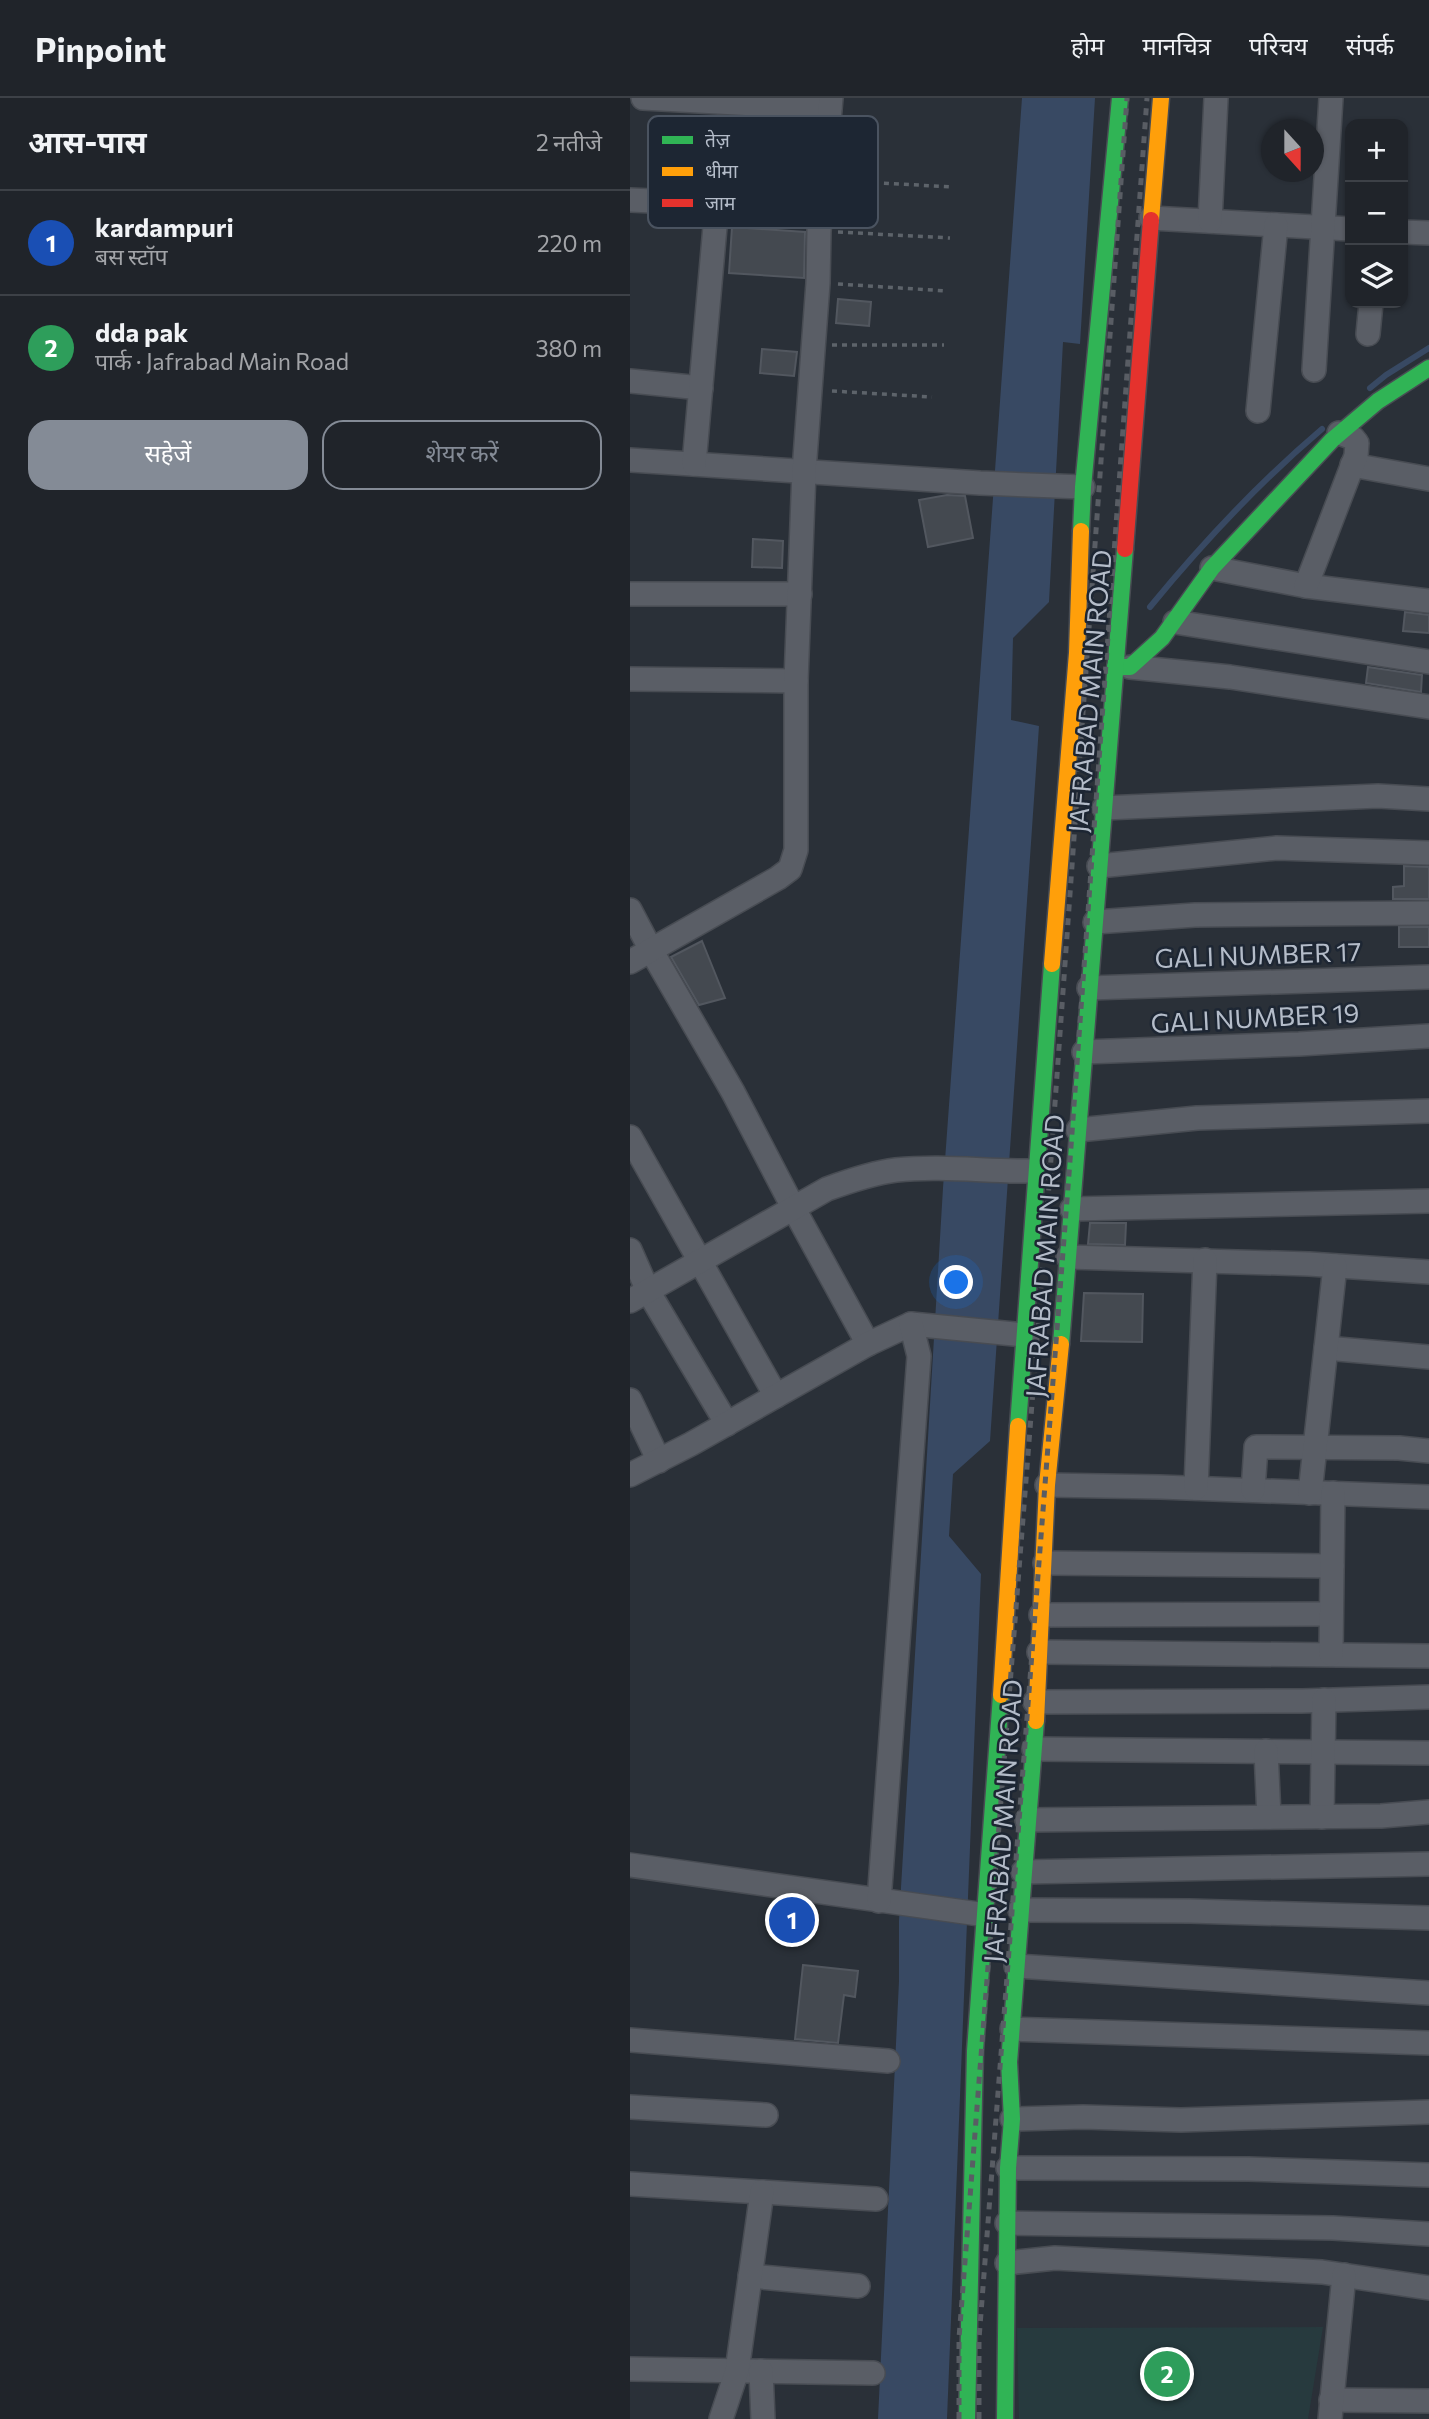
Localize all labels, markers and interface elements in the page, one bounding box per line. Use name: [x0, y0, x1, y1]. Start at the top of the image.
text: Pinpoint: [35, 28, 166, 69]
text: होम: [1071, 31, 1104, 60]
text: मानचित्र: [1142, 31, 1211, 60]
text: परिचय: [1249, 31, 1308, 60]
text: संपर्क: [1346, 31, 1394, 60]
legend: [648, 116, 878, 228]
north arrow: [1261, 119, 1324, 182]
map controls: [1345, 119, 1408, 308]
button: +: [1345, 119, 1408, 182]
text: आस-पास: [28, 122, 147, 159]
text: 2 नतीजे: [536, 128, 602, 156]
text: तेज़: [705, 128, 731, 151]
text: धीमा: [705, 159, 739, 182]
button: −: [1345, 182, 1408, 245]
text: जाम: [705, 191, 736, 214]
text: kardampuri: [95, 211, 234, 242]
text: 1: [46, 229, 56, 257]
text: 220 m: [537, 229, 602, 257]
text: बस स्टॉप: [95, 242, 168, 270]
button: layers: [1345, 245, 1408, 308]
text: dda pak: [95, 316, 188, 347]
text: 2: [44, 334, 58, 362]
text: 380 m: [535, 334, 602, 362]
text: पार्क · Jafrabad Main Road: [95, 347, 349, 375]
button: सहेजें: [28, 420, 308, 490]
button: शेयर करें: [322, 420, 602, 490]
street label: JAFRABAD MAIN ROAD: [1061, 548, 1117, 834]
street label: GALI NUMBER 17: [1154, 935, 1362, 973]
street label: GALI NUMBER 19: [1150, 996, 1360, 1038]
street label: JAFRABAD MAIN ROAD: [1019, 1113, 1069, 1399]
your location: [939, 1265, 973, 1299]
street label: JAFRABAD MAIN ROAD: [977, 1678, 1027, 1964]
pin: 1: [769, 1894, 815, 1946]
pin: 2: [1144, 2348, 1190, 2400]

